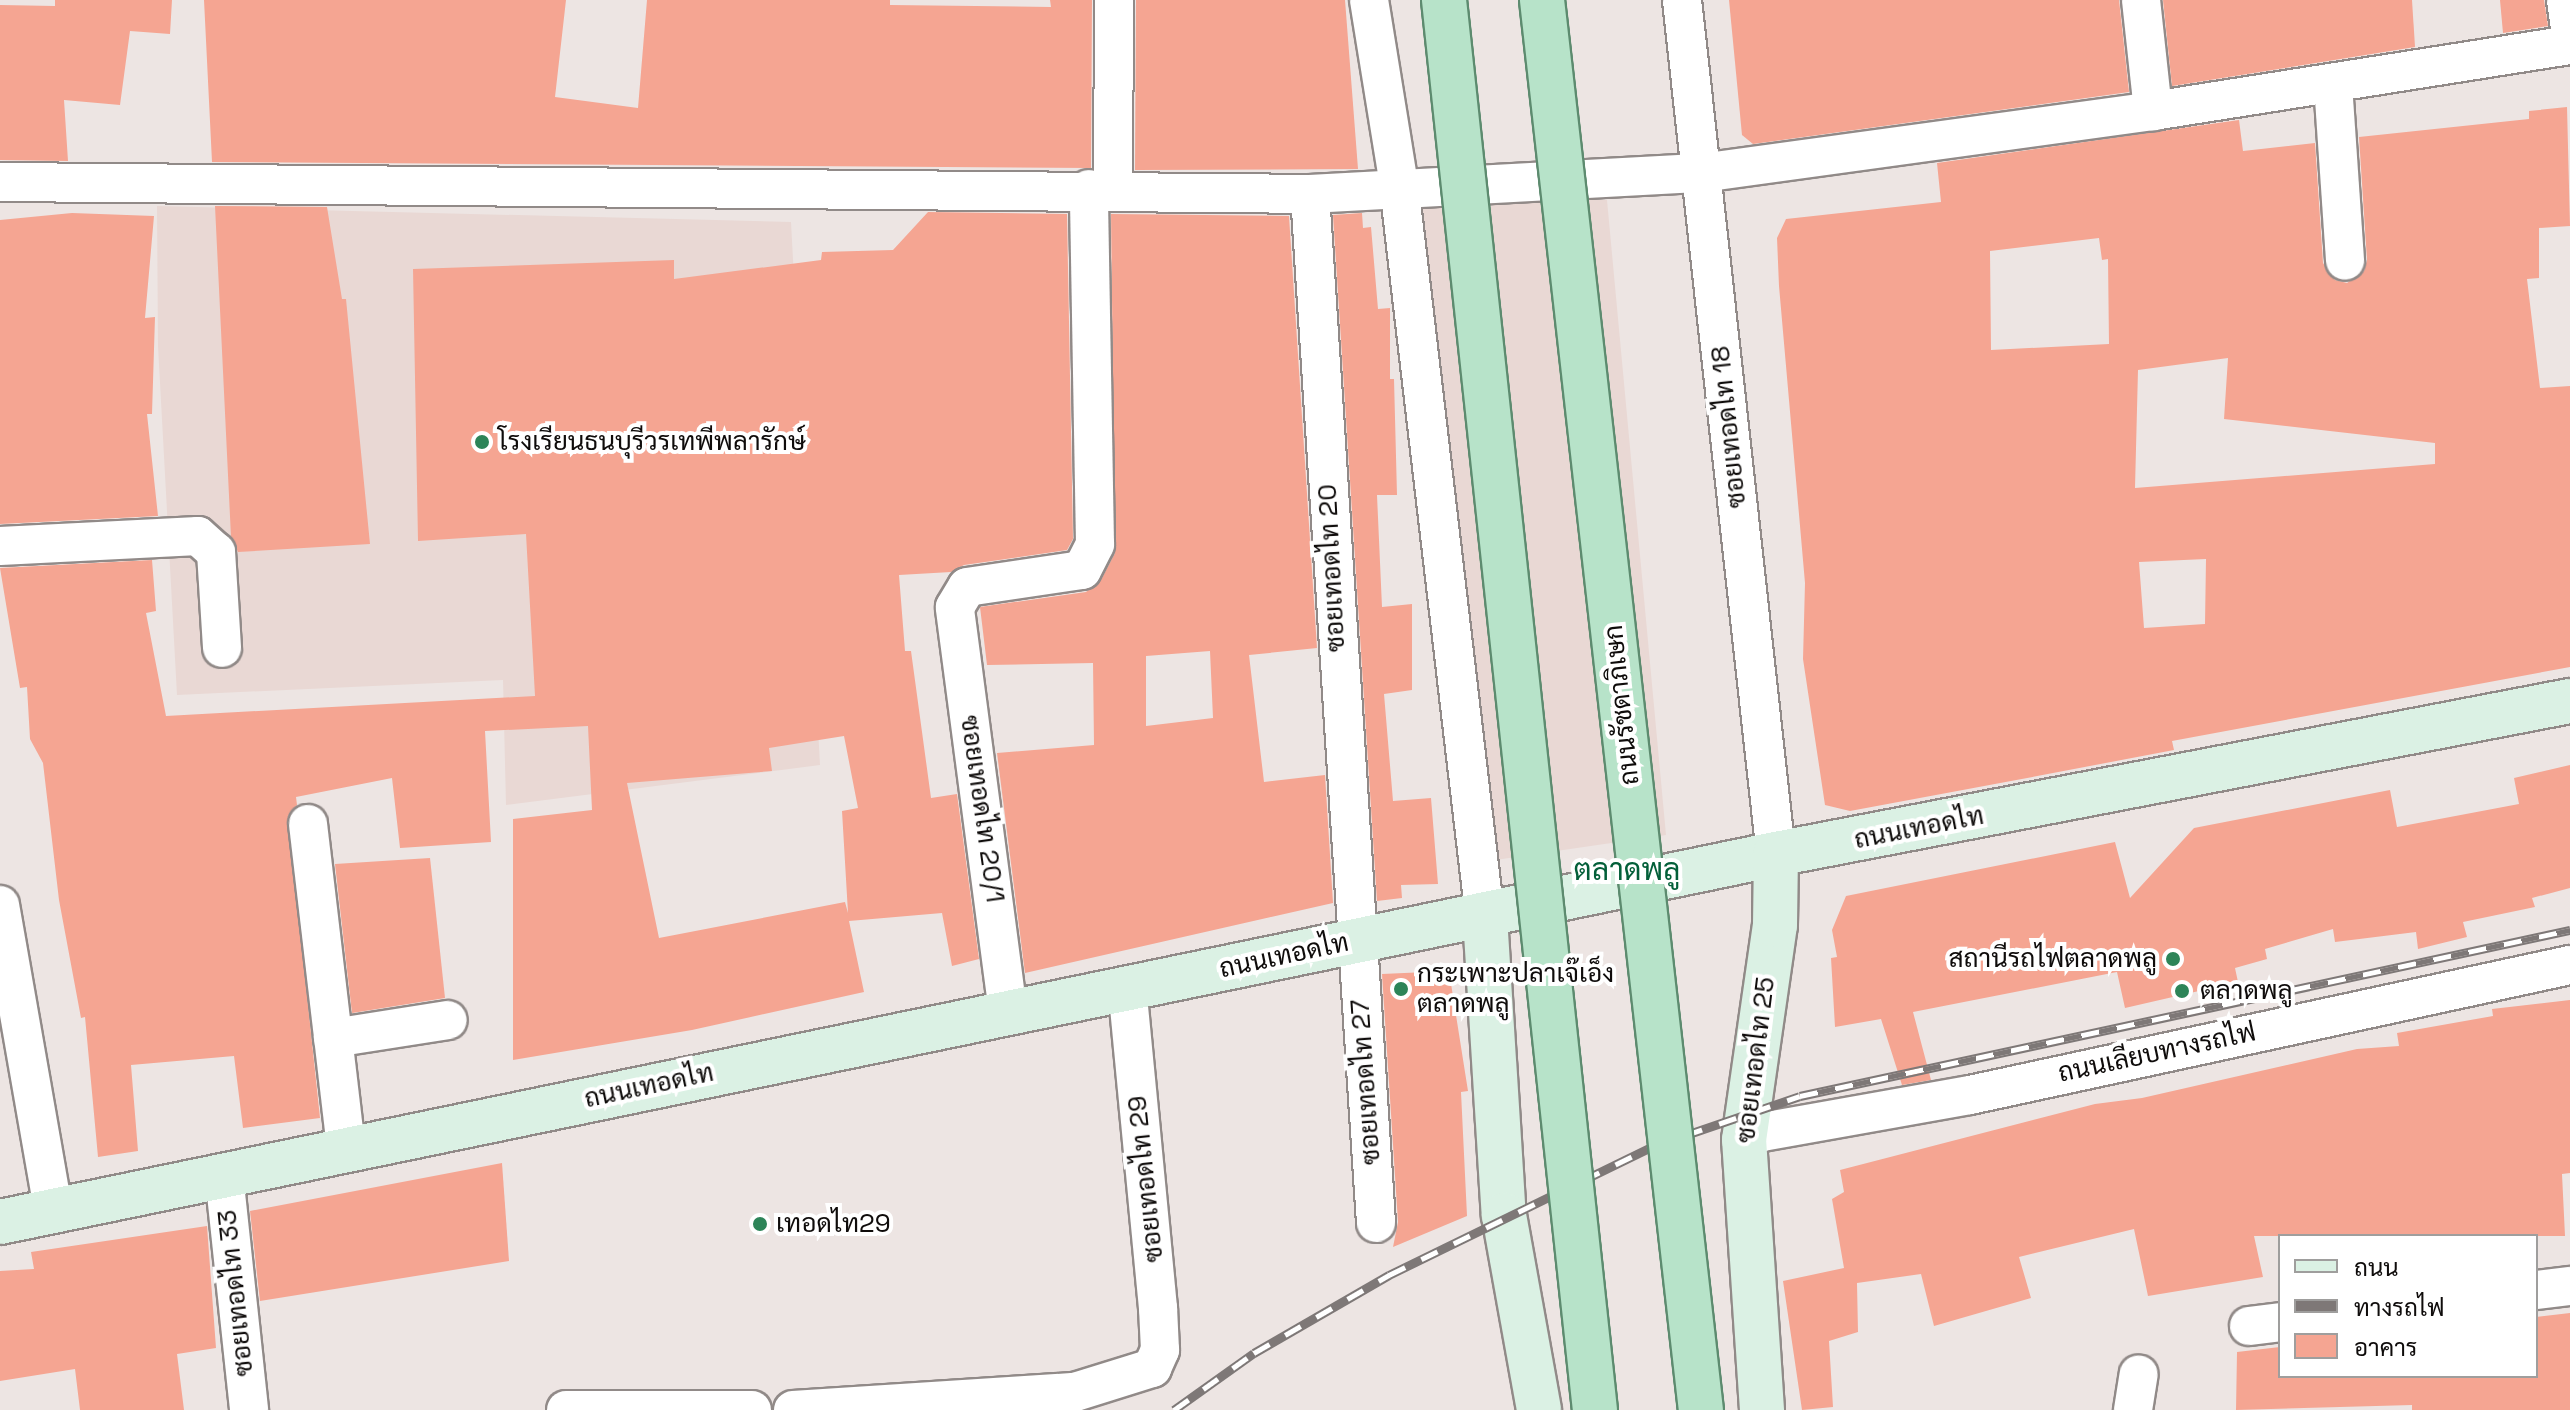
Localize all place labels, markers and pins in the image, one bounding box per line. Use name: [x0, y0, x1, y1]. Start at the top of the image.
place label: โรงเรียนธนบุรีวรเทพีพลารักษ์: [498, 426, 806, 458]
marker: โรงเรียนธนบุรีวรเทพีพลารักษ์: [473, 433, 491, 451]
place label: สถานีรถไฟตลาดพลู: [1948, 943, 2157, 975]
marker: สถานีรถไฟตลาดพลู: [2164, 950, 2182, 968]
place label: กระเพาะปลาเจ๊เอ็ง ตลาดพลู: [1417, 958, 1614, 1020]
place label: ตลาดพลู: [2200, 975, 2293, 1007]
marker: กระเพาะปลาเจ๊เอ็ง ตลาดพลู: [1392, 980, 1410, 998]
marker: ตลาดพลู: [2171, 980, 2193, 1002]
place label: เทอดไท29: [776, 1208, 891, 1240]
marker: เทอดไท29: [751, 1215, 769, 1233]

